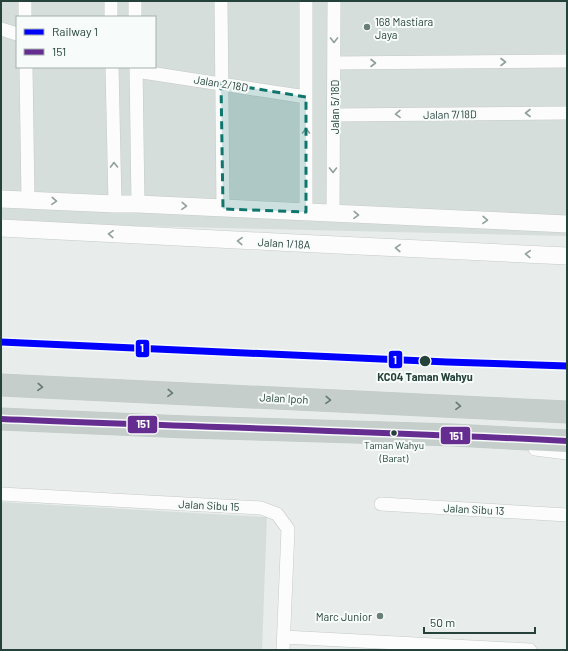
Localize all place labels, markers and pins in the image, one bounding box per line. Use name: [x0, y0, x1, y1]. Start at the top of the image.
place label: 168 Mastiara Jaya: [375, 15, 433, 41]
marker: 168 Mastiara Jaya: [362, 22, 372, 32]
marker: KC04 Taman Wahyu: [418, 354, 432, 368]
place label: KC04 Taman Wahyu: [377, 370, 473, 383]
marker: Taman Wahyu (Barat): [389, 428, 399, 438]
place label: Taman Wahyu (Barat): [364, 439, 424, 464]
place label: Marc Junior: [316, 610, 372, 623]
marker: Marc Junior: [375, 611, 385, 621]

